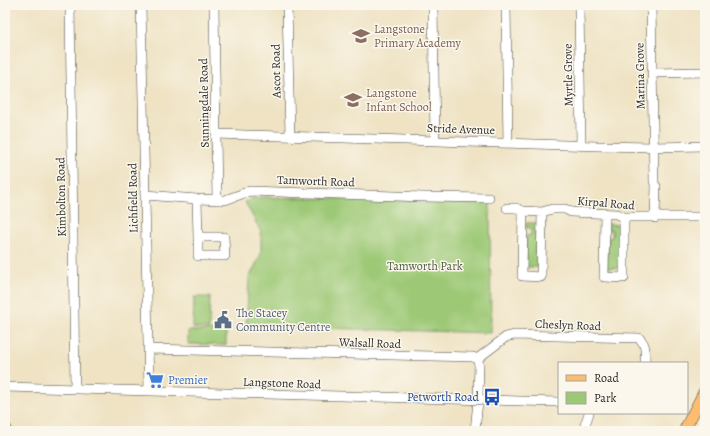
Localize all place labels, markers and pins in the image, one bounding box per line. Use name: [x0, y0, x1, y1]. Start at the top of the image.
place label: Langstone Primary Academy: [374, 21, 462, 51]
school or university icon: Langstone Primary Academy: [351, 26, 371, 46]
place label: Langstone Infant School: [366, 85, 432, 115]
school or university icon: Langstone Infant School: [343, 90, 363, 110]
place label: The Stacey Community Centre: [236, 305, 330, 335]
public building icon: The Stacey Community Centre: [213, 310, 233, 330]
supermarket icon: Premier: [145, 370, 165, 390]
place label: Premier: [168, 372, 208, 388]
bus stop icon: Petworth Road: [482, 387, 502, 407]
place label: Petworth Road: [407, 389, 480, 405]

